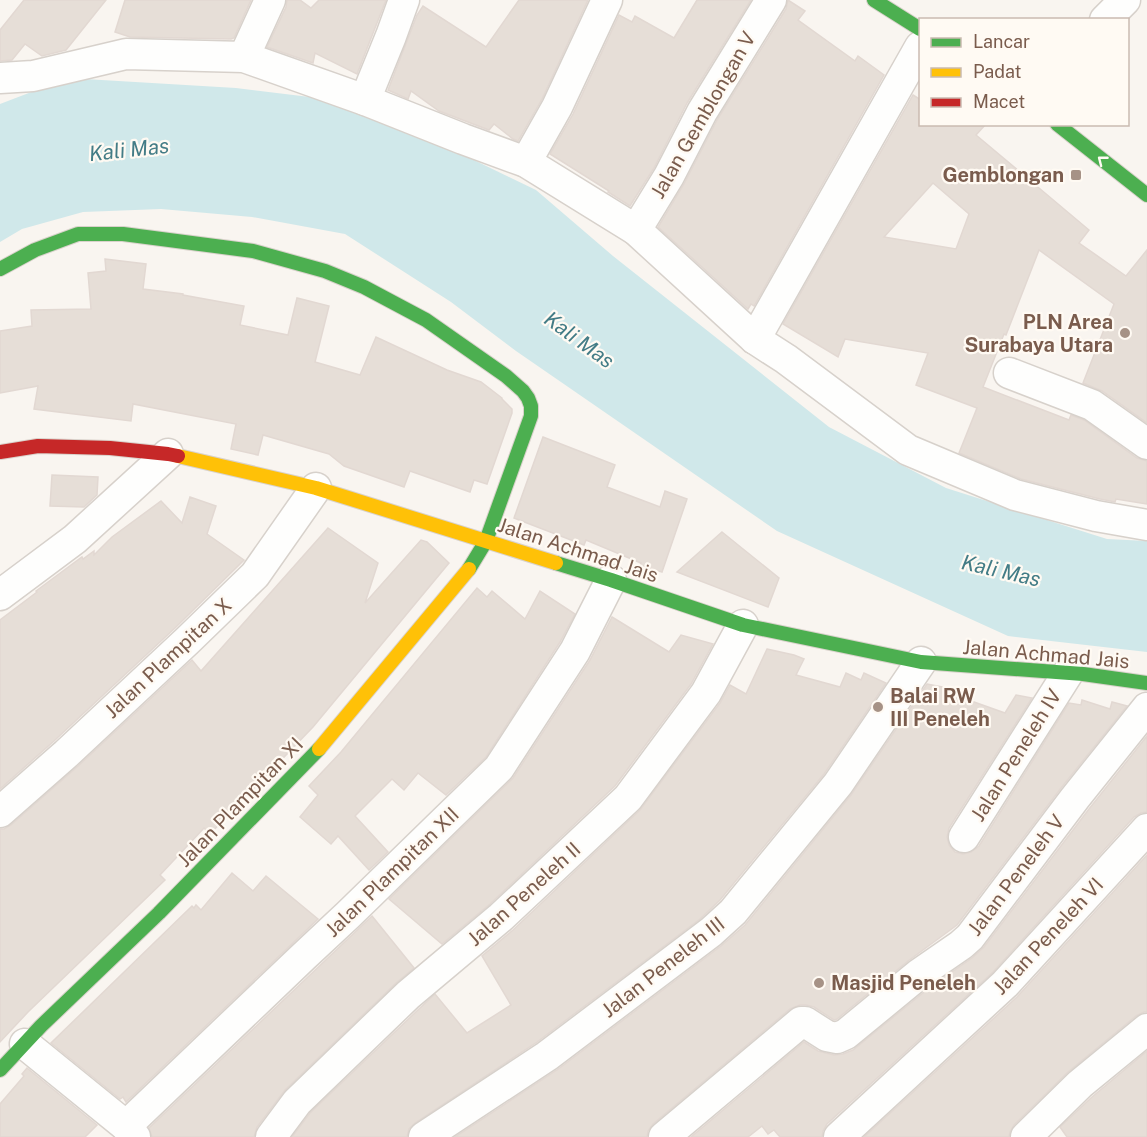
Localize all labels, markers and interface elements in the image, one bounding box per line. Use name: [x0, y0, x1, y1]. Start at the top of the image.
legend: [919, 18, 1129, 126]
street label: Jalan Gemblongan V: [645, 27, 761, 203]
text: Lancar: [973, 31, 1030, 52]
text: Padat: [973, 61, 1022, 82]
text: Macet: [973, 91, 1025, 112]
water label: Kali Mas: [88, 133, 170, 166]
one-way arrow: [1098, 156, 1109, 167]
place label: Gemblongan: [942, 163, 1064, 187]
marker: Gemblongan: [1069, 168, 1083, 182]
water label: Kali Mas: [539, 306, 619, 373]
place label: PLN Area Surabaya Utara: [964, 310, 1113, 357]
marker: PLN Area Surabaya Utara: [1118, 326, 1132, 340]
street label: Jalan Achmad Jais: [495, 513, 661, 587]
water label: Kali Mas: [959, 549, 1043, 592]
street label: Jalan Plampitan X: [99, 593, 237, 723]
street label: Jalan Achmad Jais: [962, 635, 1130, 673]
place label: Balai RW III Peneleh: [890, 684, 990, 731]
street label: Jalan Peneleh IV: [966, 684, 1066, 826]
marker: Balai RW III Peneleh: [871, 700, 885, 714]
street label: Jalan Plampitan XI: [172, 732, 308, 872]
street label: Jalan Plampitan XII: [320, 802, 464, 942]
street label: Jalan Peneleh V: [963, 810, 1069, 940]
street label: Jalan Peneleh II: [463, 837, 585, 951]
street label: Jalan Peneleh VI: [988, 873, 1108, 999]
street label: Jalan Peneleh III: [597, 912, 729, 1022]
place label: Masjid Peneleh: [831, 971, 976, 995]
marker: Masjid Peneleh: [812, 976, 826, 990]

